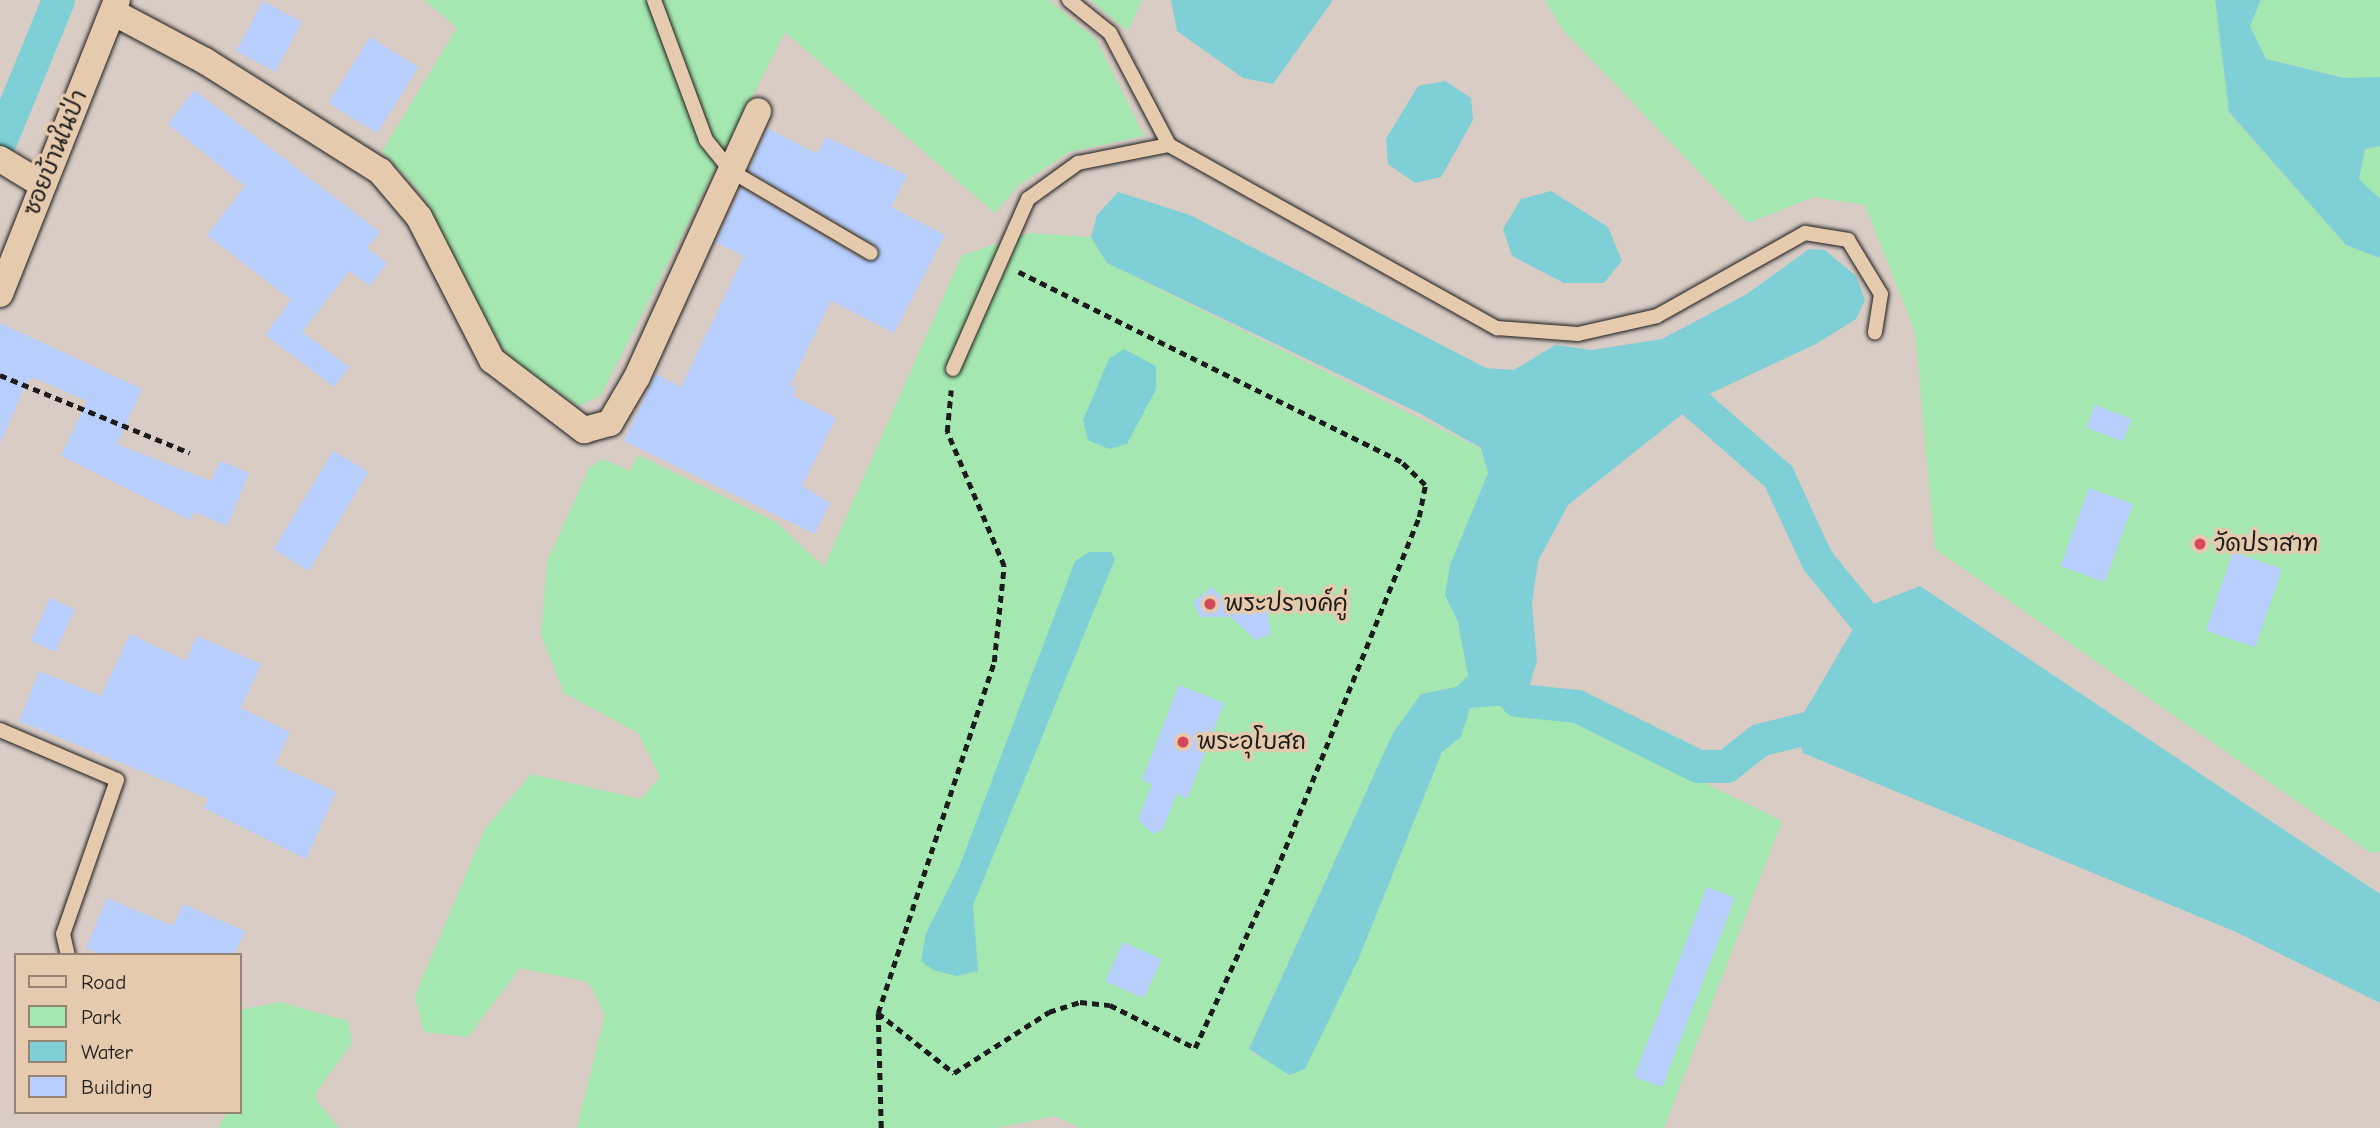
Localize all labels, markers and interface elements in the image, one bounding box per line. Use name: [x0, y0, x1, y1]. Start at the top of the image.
street label: ซอยบ้านในป่า: [18, 86, 94, 220]
place label: วัดปราสาท: [2214, 530, 2319, 558]
marker: วัดปราสาท: [2192, 536, 2208, 552]
place label: พระปรางค์คู่: [1224, 590, 1348, 618]
marker: พระปรางค์คู่: [1202, 596, 1218, 612]
place label: พระอุโบสถ: [1197, 728, 1306, 756]
marker: พระอุโบสถ: [1175, 734, 1191, 750]
legend: [14, 953, 242, 1114]
text: Road: [81, 970, 126, 994]
text: Park: [81, 1005, 121, 1029]
text: Water: [81, 1040, 133, 1064]
text: Building: [81, 1075, 153, 1099]

